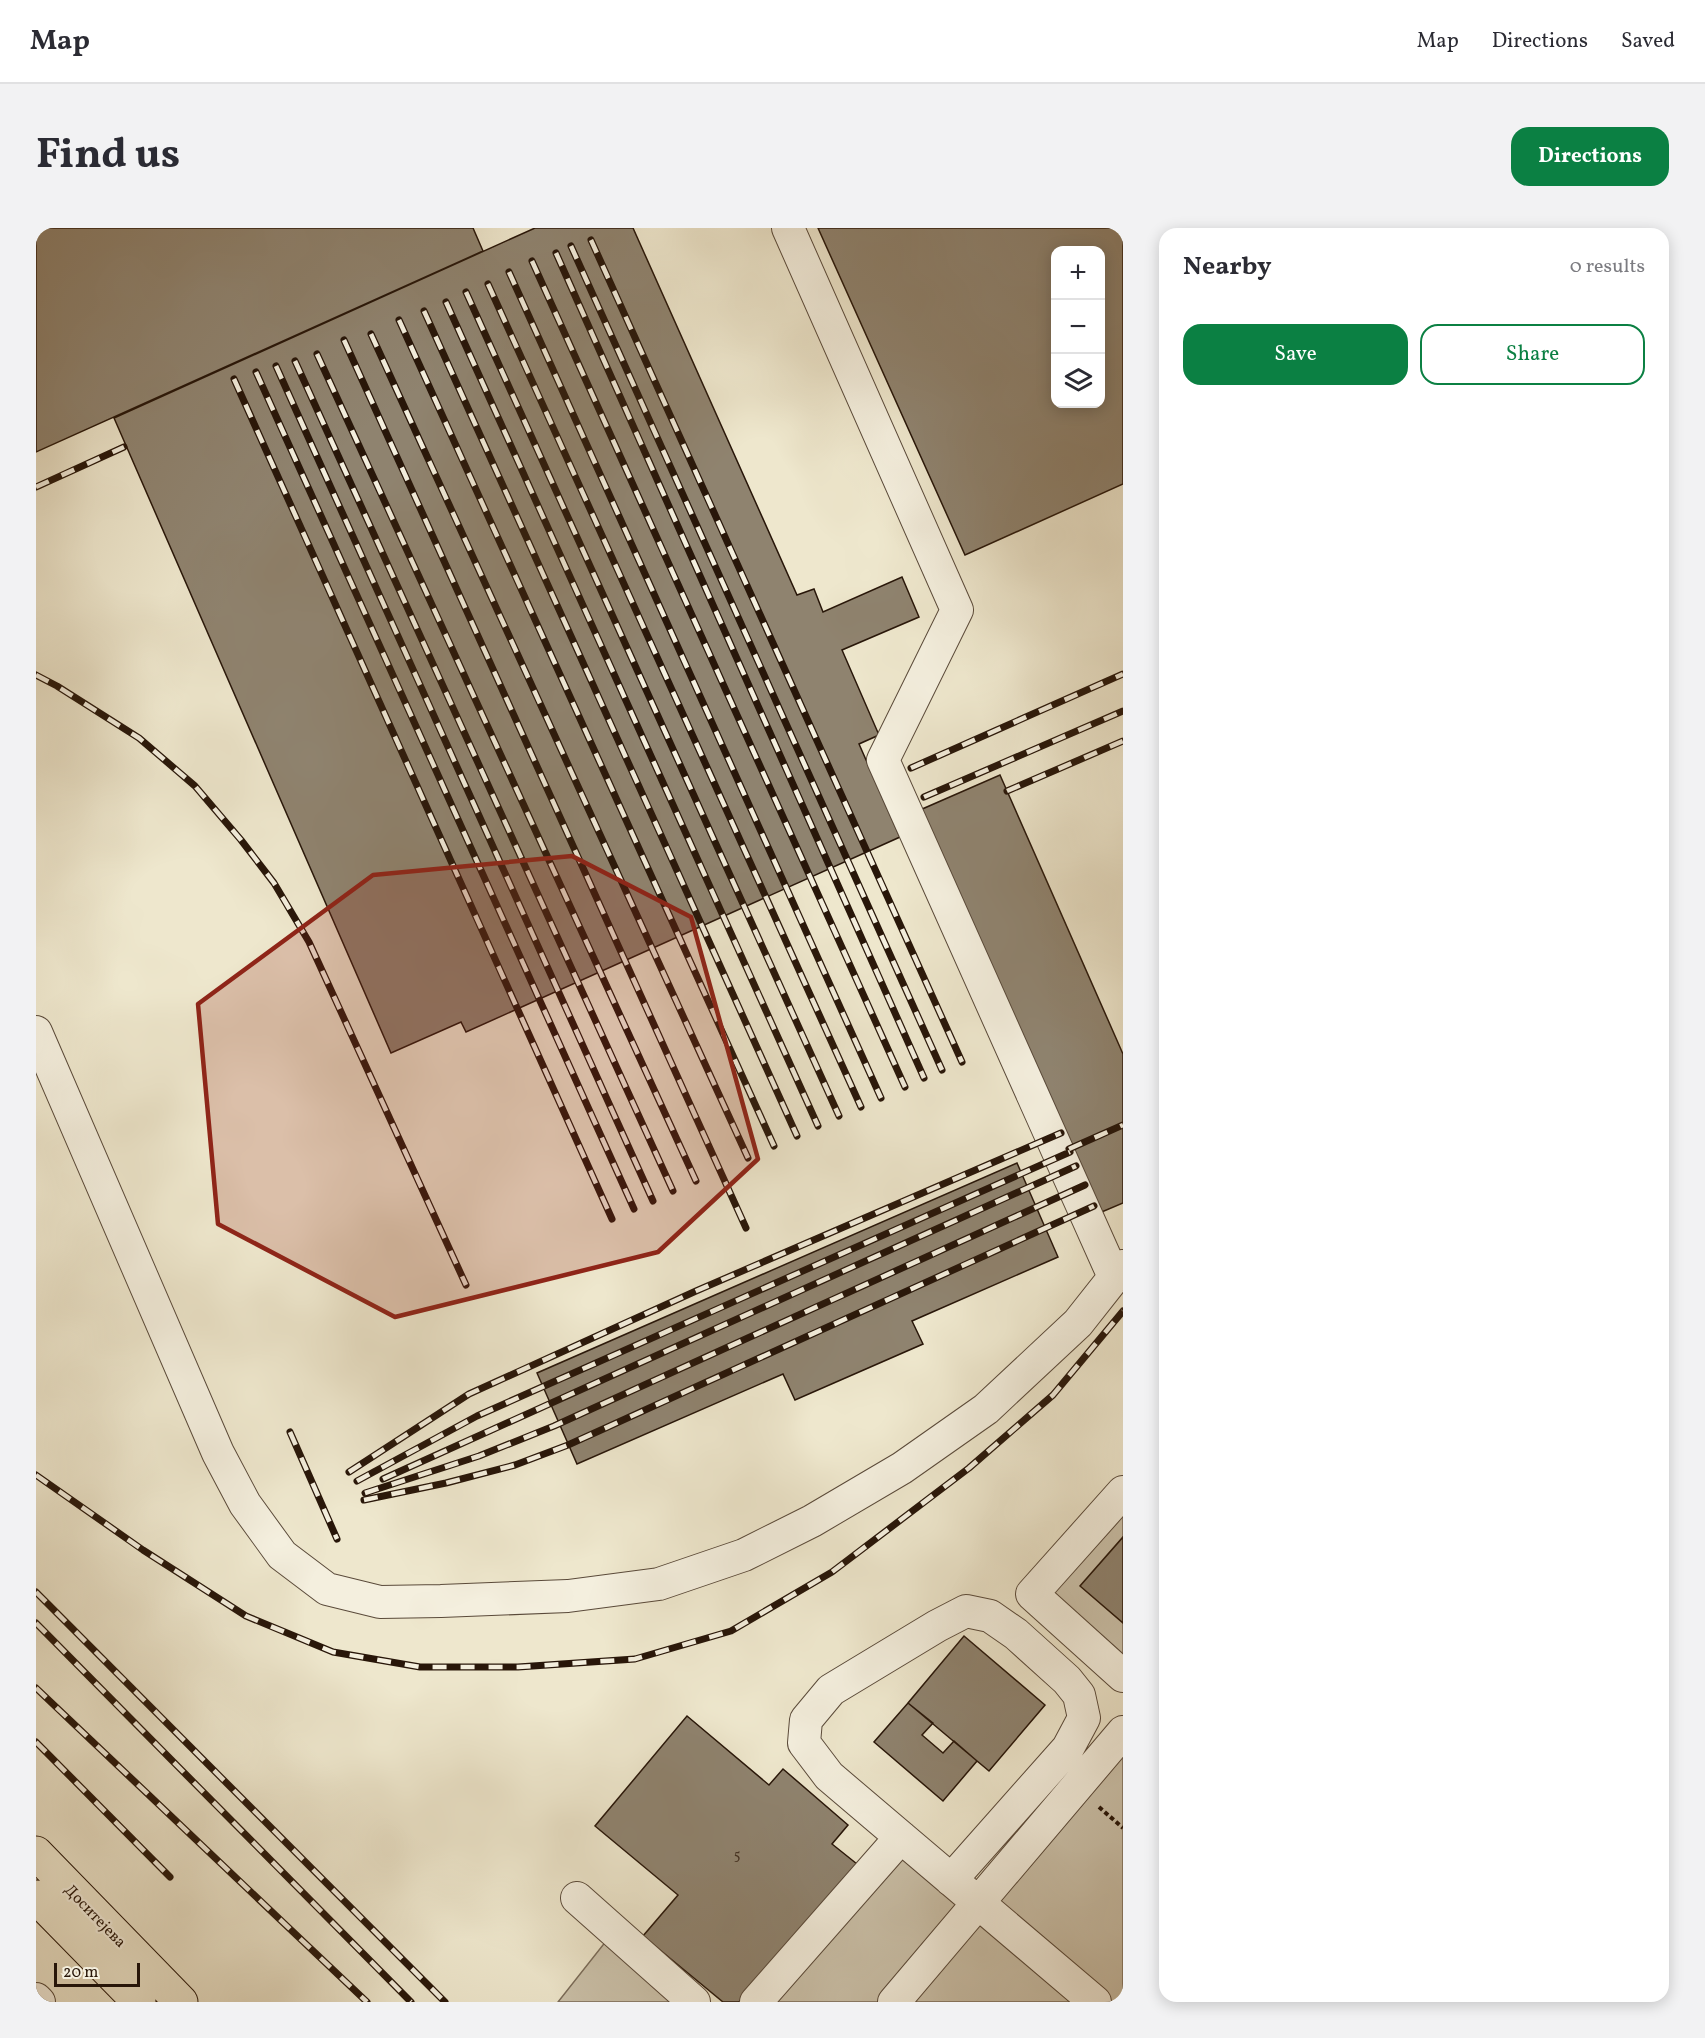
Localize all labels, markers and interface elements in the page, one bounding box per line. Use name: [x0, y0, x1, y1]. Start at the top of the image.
text: Map: [30, 22, 90, 61]
text: Map: [1417, 27, 1459, 56]
text: Directions: [1492, 27, 1588, 56]
text: Saved: [1621, 27, 1675, 56]
text: Find us: [36, 127, 180, 186]
button: Directions: [1511, 127, 1669, 186]
map controls: [1051, 246, 1105, 408]
button: +: [1051, 246, 1105, 300]
text: Nearby: [1183, 249, 1272, 285]
text: 0 results: [1570, 253, 1645, 281]
button: −: [1051, 300, 1105, 354]
button: Save: [1183, 324, 1408, 385]
button: Share: [1420, 324, 1645, 385]
button: layers: [1051, 354, 1105, 408]
house number: 5: [734, 1846, 740, 1865]
street label: Доситејева: [59, 1880, 131, 1953]
scale bar: [54, 1960, 140, 1988]
text: 20 m: [63, 1962, 98, 1984]

